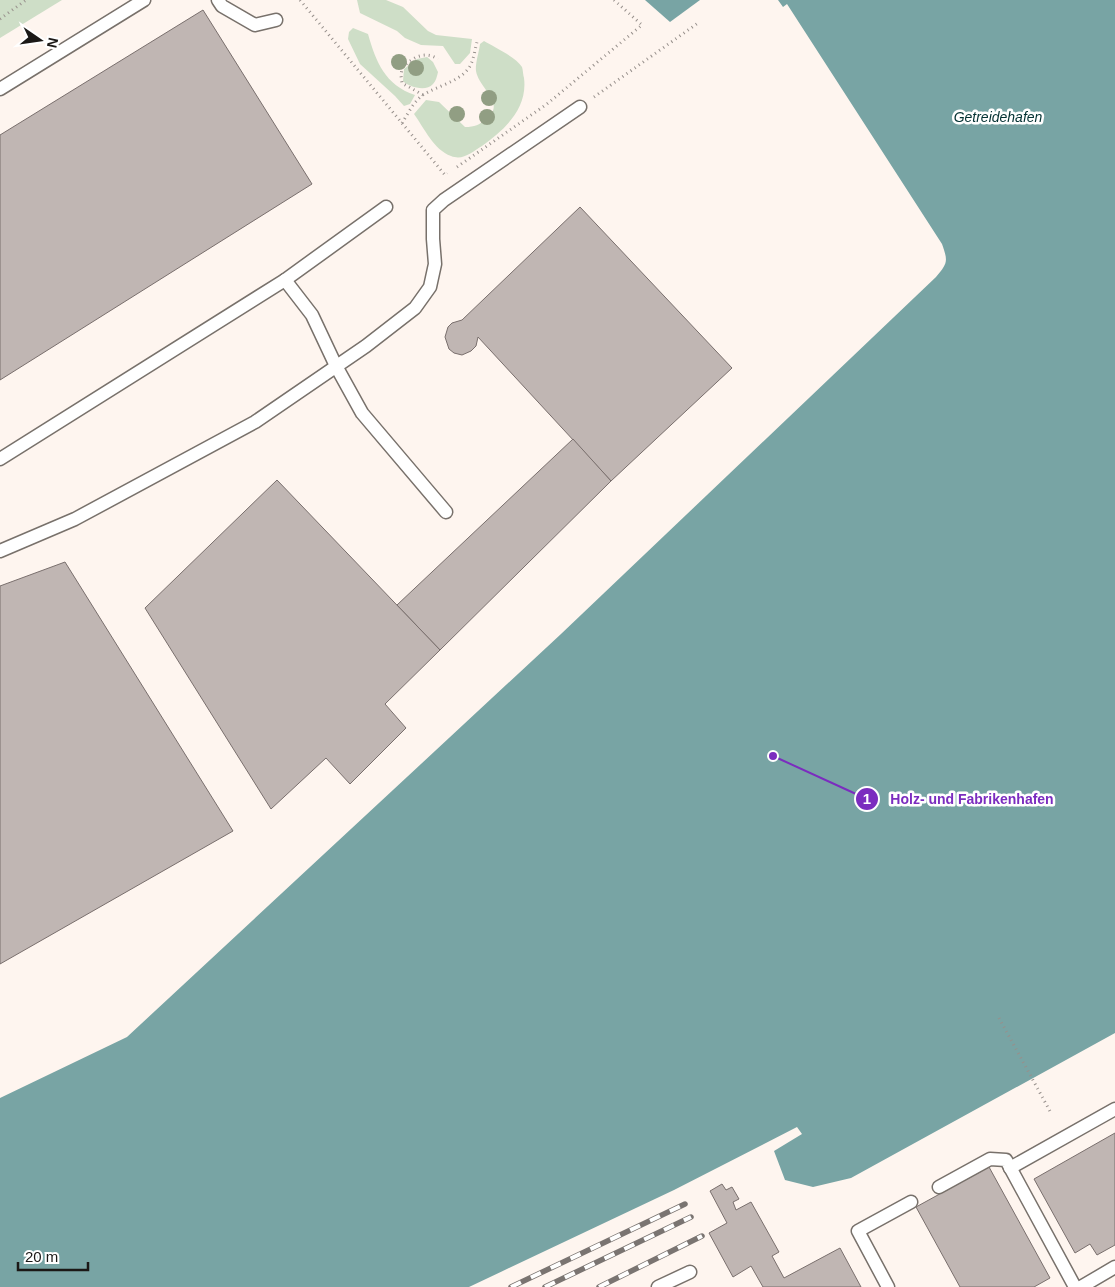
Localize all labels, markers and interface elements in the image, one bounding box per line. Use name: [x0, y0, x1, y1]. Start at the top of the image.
north arrow: [15, 15, 65, 65]
text: N: [44, 36, 62, 50]
water label: Getreidehafen: [954, 109, 1043, 125]
callout: Holz- und Fabrikenhafen: [855, 784, 1063, 813]
text: 1: [863, 790, 871, 807]
text: Holz- und Fabrikenhafen: [890, 791, 1054, 807]
scale bar: [18, 1240, 88, 1272]
text: 20 m: [25, 1248, 58, 1265]

